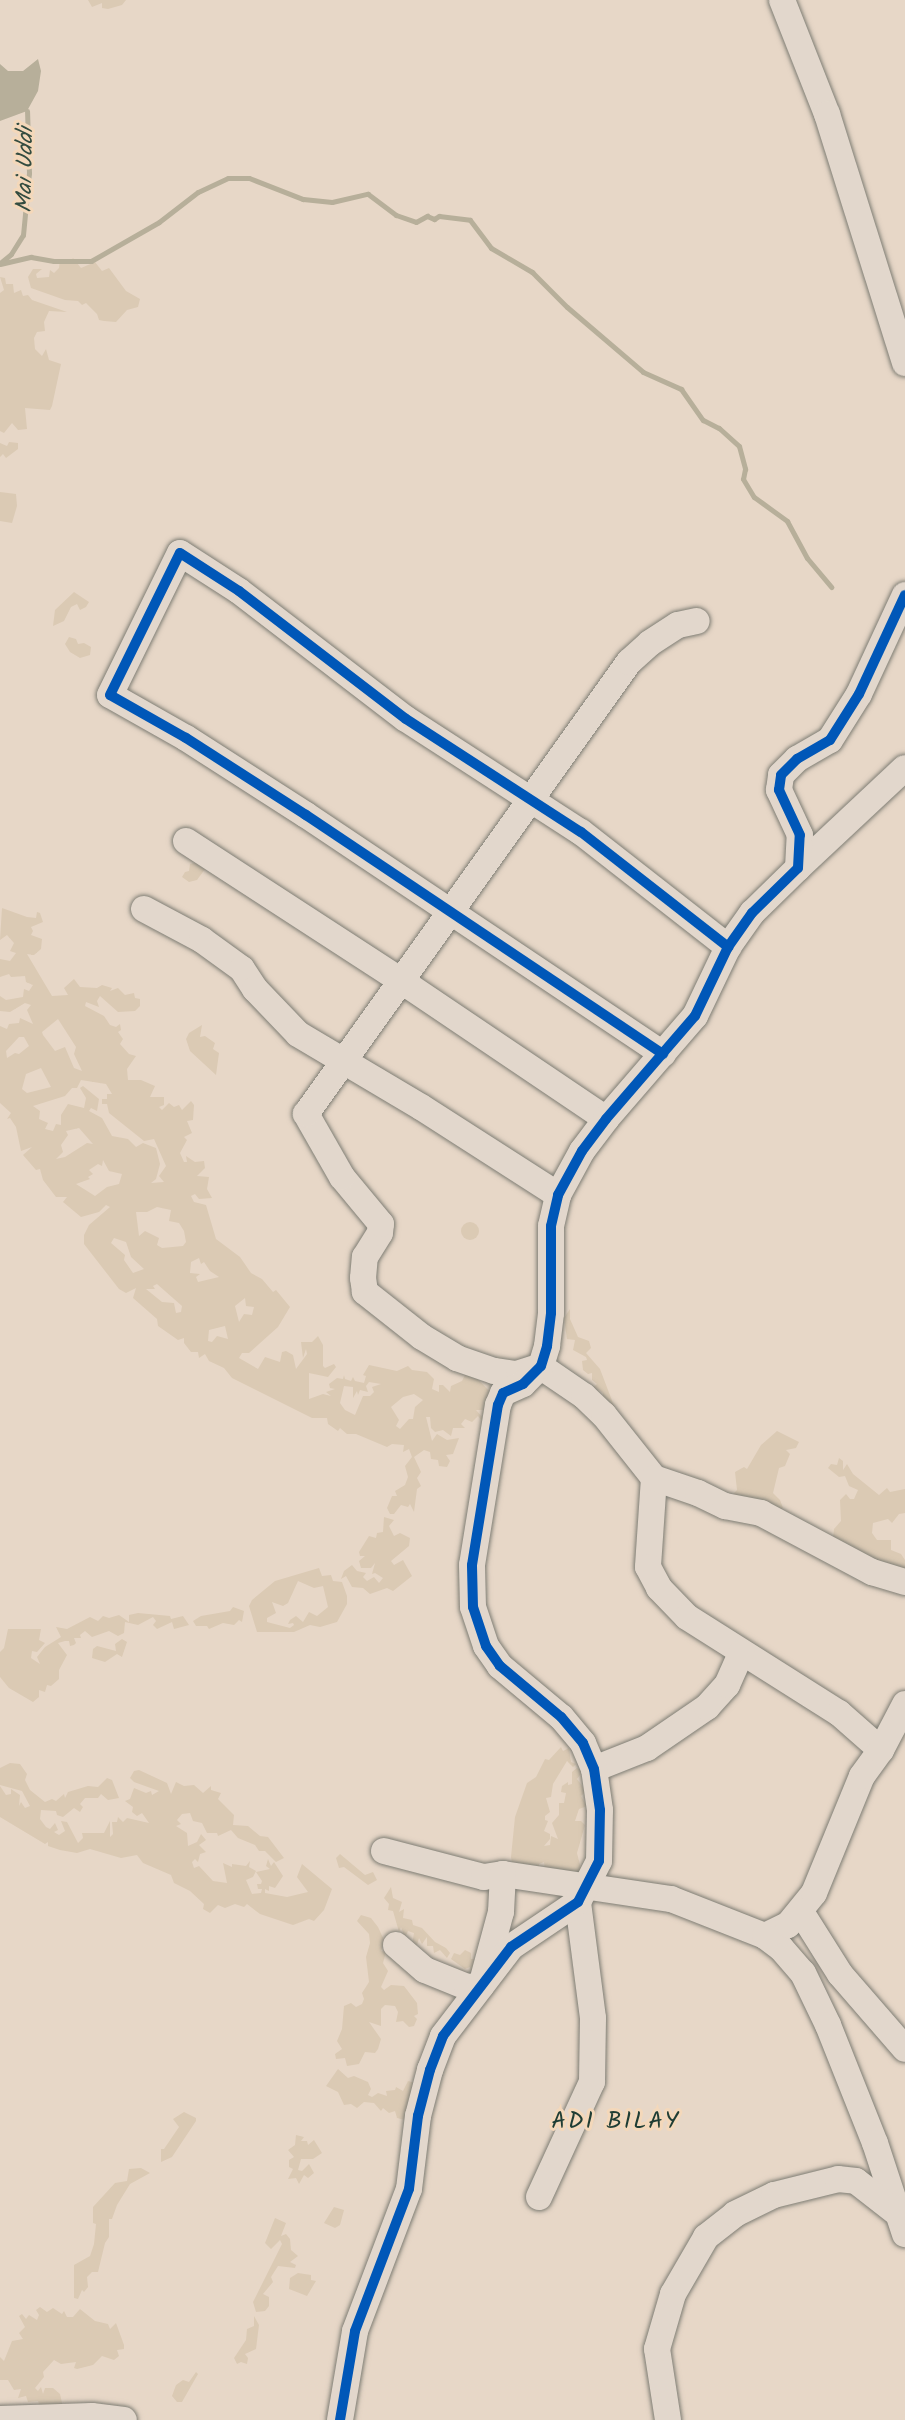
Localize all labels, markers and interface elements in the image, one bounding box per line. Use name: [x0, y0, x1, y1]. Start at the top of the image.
water label: Mai Uddi: [11, 127, 41, 213]
district label: ADI BILAY: [552, 2108, 680, 2136]

